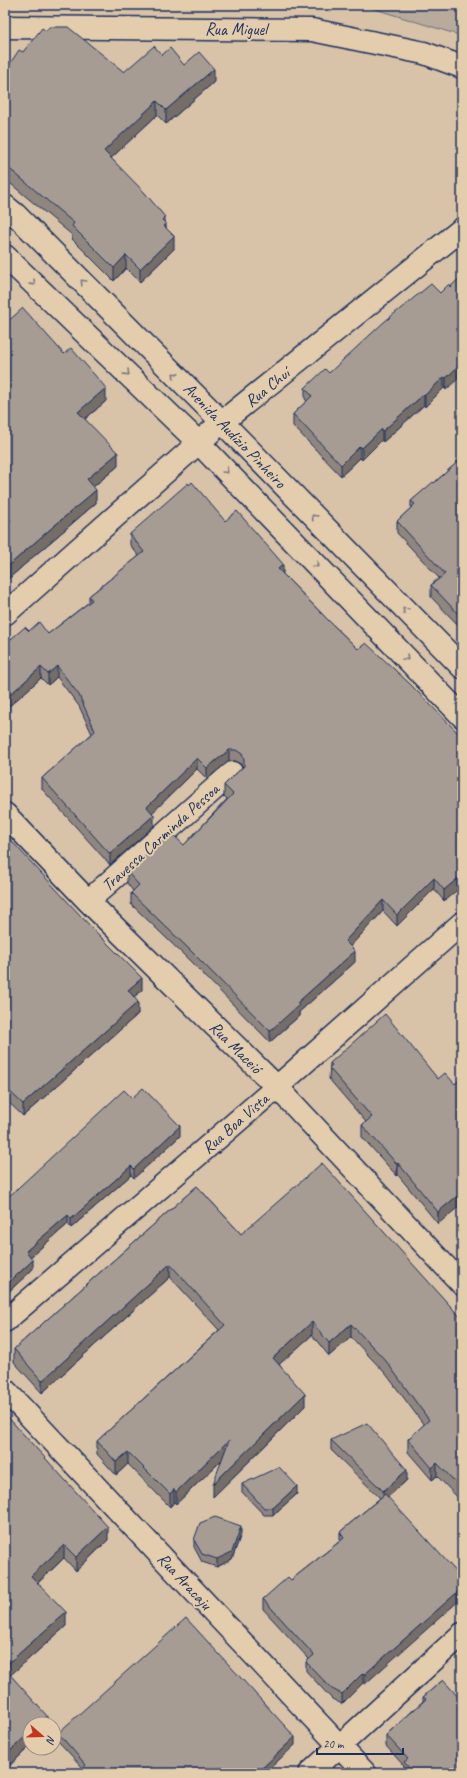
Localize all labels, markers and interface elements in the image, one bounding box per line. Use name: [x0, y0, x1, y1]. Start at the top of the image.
street label: Rua Miguel: [205, 19, 270, 40]
one-way arrow: [28, 278, 36, 286]
one-way arrow: [81, 280, 88, 287]
street label: Rua Chuí: [241, 361, 297, 412]
one-way arrow: [122, 368, 130, 376]
one-way arrow: [172, 372, 180, 380]
street label: Avenida Audízio Pinheiro: [179, 378, 291, 493]
one-way arrow: [221, 466, 229, 474]
one-way arrow: [311, 514, 319, 522]
one-way arrow: [311, 560, 319, 568]
one-way arrow: [402, 607, 410, 615]
one-way arrow: [402, 653, 409, 661]
street label: Travessa Carminda Pessoa: [97, 778, 225, 896]
street label: Rua Maceió: [205, 1017, 268, 1080]
street label: Rua Boa Vista: [197, 1087, 275, 1158]
street label: Rua Aracaju: [153, 1548, 218, 1616]
north arrow: [22, 1716, 62, 1756]
scale bar: [317, 1730, 403, 1756]
text: N: [43, 1734, 59, 1747]
text: 20 m: [323, 1736, 345, 1752]

